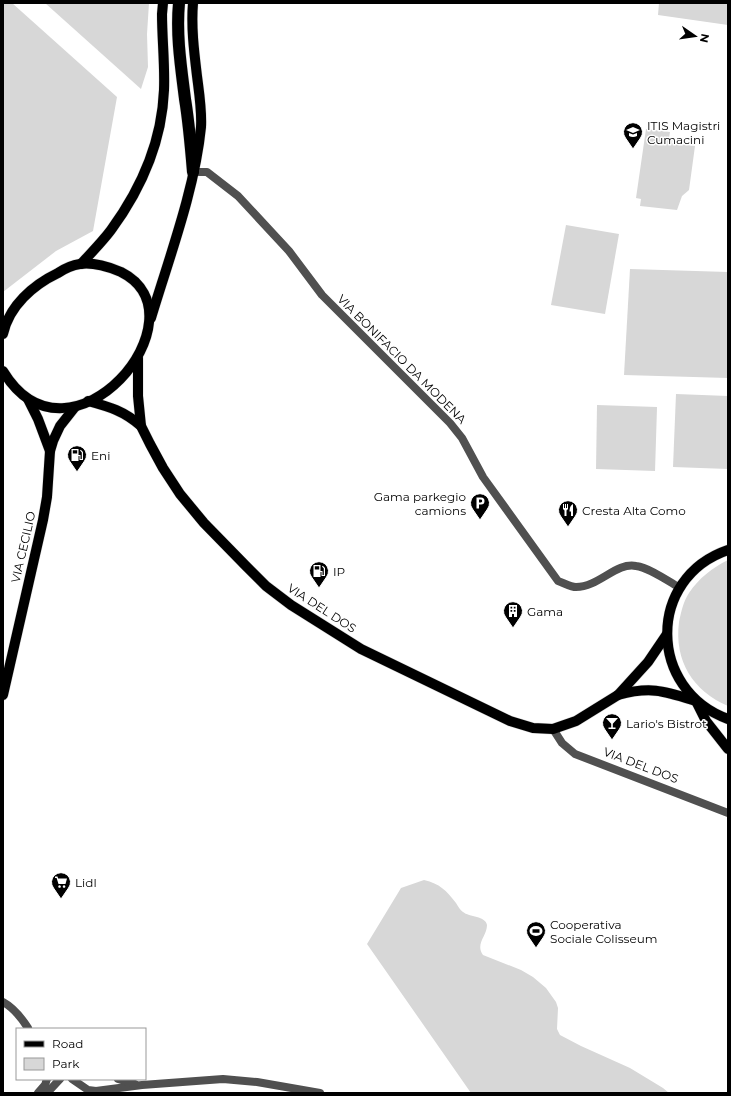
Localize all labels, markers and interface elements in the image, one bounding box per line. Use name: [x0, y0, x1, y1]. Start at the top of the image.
north arrow: [675, 16, 715, 56]
text: N: [697, 32, 713, 44]
place label: ITIS Magistri Cumacini: [647, 118, 720, 147]
school or university icon: ITIS Magistri Cumacini: [622, 121, 644, 149]
street label: VIA BONIFACIO DA MODENA: [334, 291, 470, 427]
fuel station icon: Eni: [66, 444, 88, 472]
place label: Eni: [91, 448, 110, 463]
place label: Gama parkegio camions: [374, 489, 466, 518]
parking icon: Gama parkegio camions: [469, 492, 491, 520]
restaurant icon: Cresta Alta Como: [557, 499, 579, 527]
place label: Cresta Alta Como: [582, 503, 686, 518]
street label: VIA CECILIO: [7, 510, 39, 584]
fuel station icon: IP: [308, 560, 330, 588]
place label: IP: [333, 564, 345, 579]
street label: VIA DEL DOS: [285, 580, 359, 636]
building icon: Gama: [502, 600, 524, 628]
place label: Gama: [527, 604, 563, 619]
bar icon: Lario's Bistrot: [601, 712, 623, 740]
place label: Lario's Bistrot: [626, 716, 707, 731]
street label: VIA DEL DOS: [601, 744, 681, 786]
supermarket icon: Lidl: [50, 871, 72, 899]
place label: Lidl: [75, 875, 97, 890]
place label: Cooperativa Sociale Colisseum: [550, 917, 657, 946]
sports icon: Cooperativa Sociale Colisseum: [525, 920, 547, 948]
legend: [16, 1028, 146, 1080]
text: Road: [52, 1036, 83, 1051]
text: Park: [52, 1056, 80, 1071]

